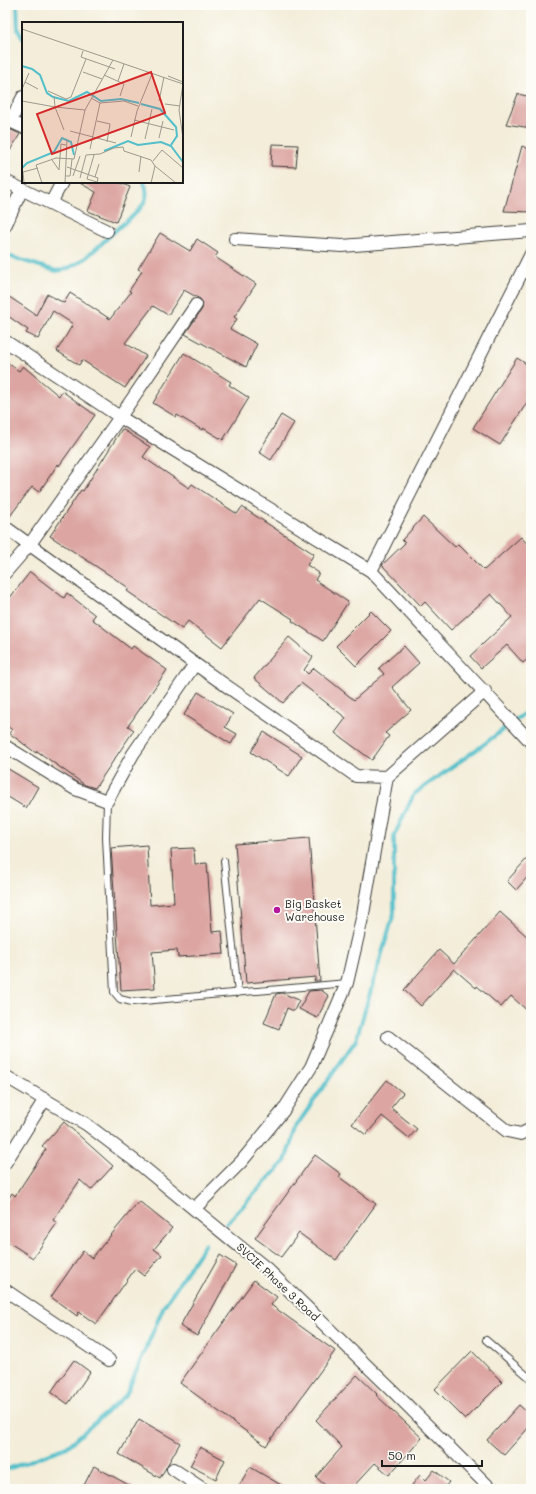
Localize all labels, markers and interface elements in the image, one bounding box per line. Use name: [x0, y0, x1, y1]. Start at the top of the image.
inset map: [22, 22, 183, 183]
place label: Big Basket Warehouse: [285, 896, 345, 924]
marker: Big Basket Warehouse: [272, 905, 282, 915]
street label: SVCIE Phase 3 Road: [234, 1239, 323, 1324]
scale bar: [382, 1442, 482, 1468]
text: 50 m: [388, 1447, 416, 1463]

